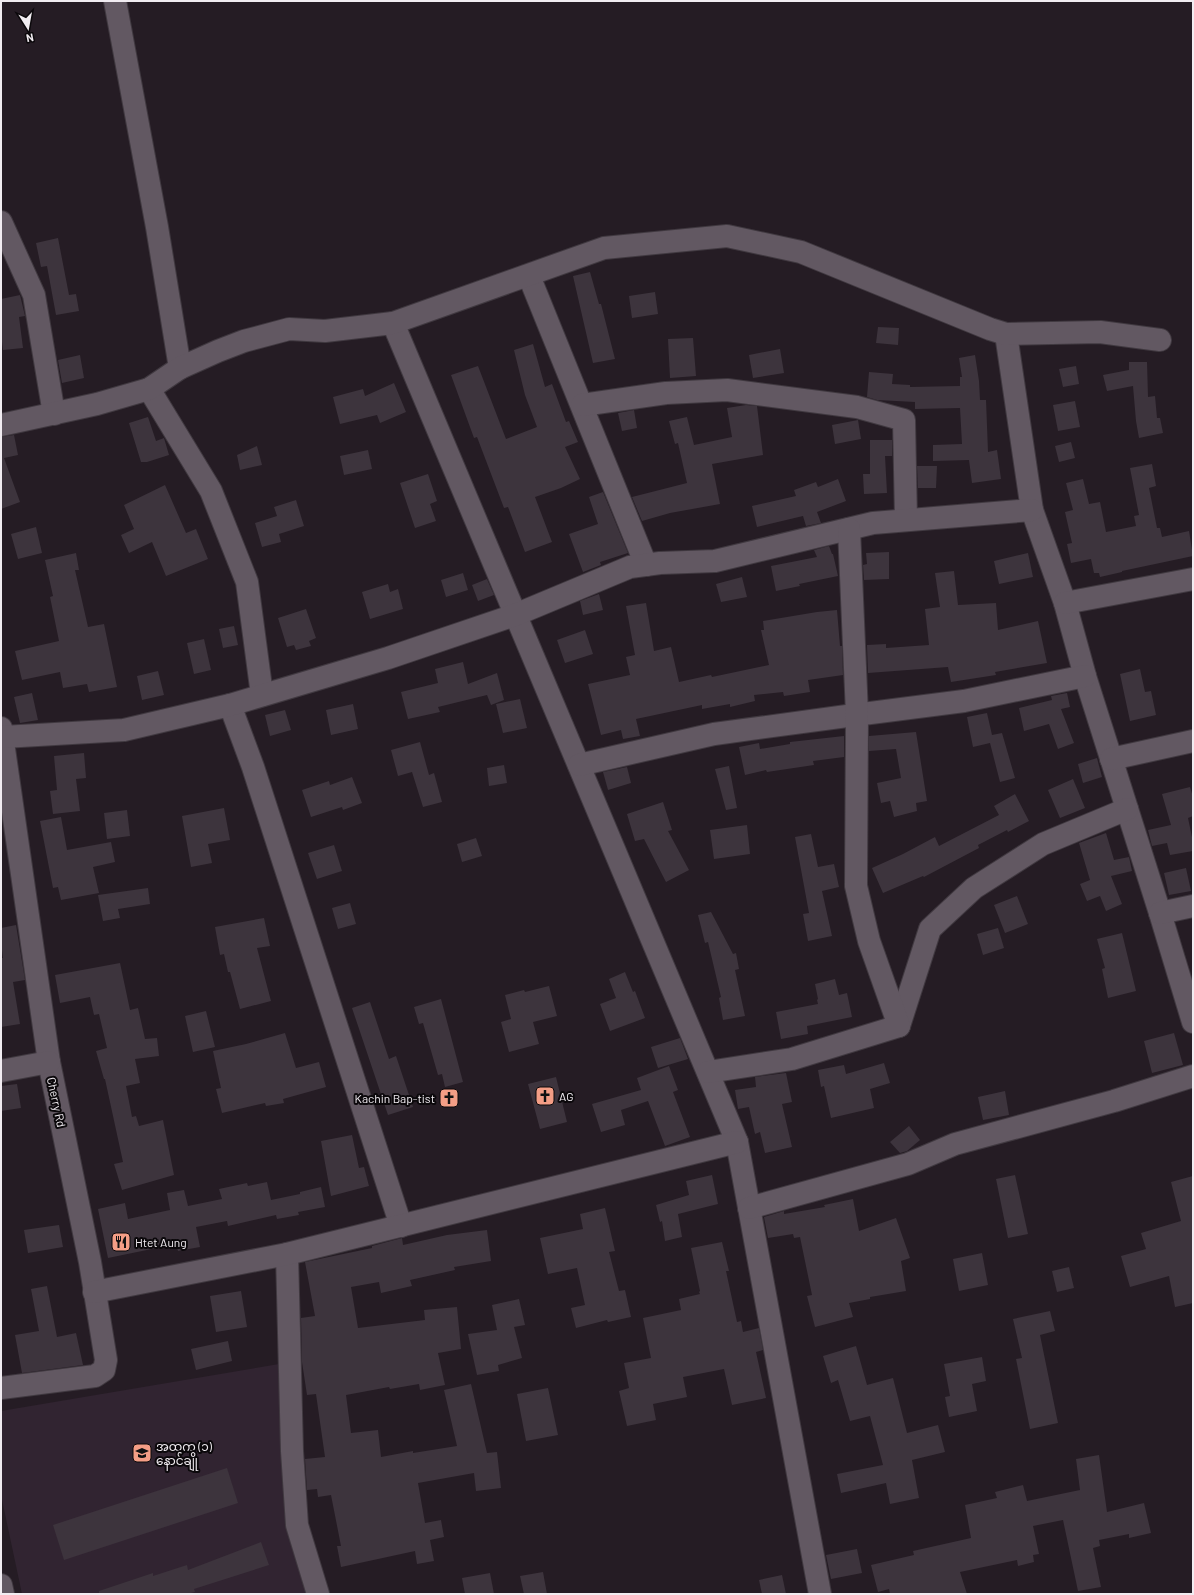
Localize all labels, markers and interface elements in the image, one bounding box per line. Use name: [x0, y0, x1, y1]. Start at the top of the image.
north arrow: [8, 8, 48, 48]
text: N: [25, 31, 35, 45]
street label: Cherry Rd: [45, 1076, 69, 1128]
church icon: AG: [534, 1085, 556, 1107]
church icon: Kachin Bap-tist: [438, 1087, 460, 1109]
place label: AG: [559, 1089, 574, 1103]
place label: Kachin Bap-tist: [355, 1091, 435, 1105]
restaurant icon: Htet Aung: [110, 1231, 132, 1253]
place label: Htet Aung: [135, 1235, 187, 1249]
place label: အထက (၁) နောင်ချို: [156, 1439, 213, 1471]
school or university icon: အထက (၁) နောင်ချို: [131, 1442, 153, 1464]

